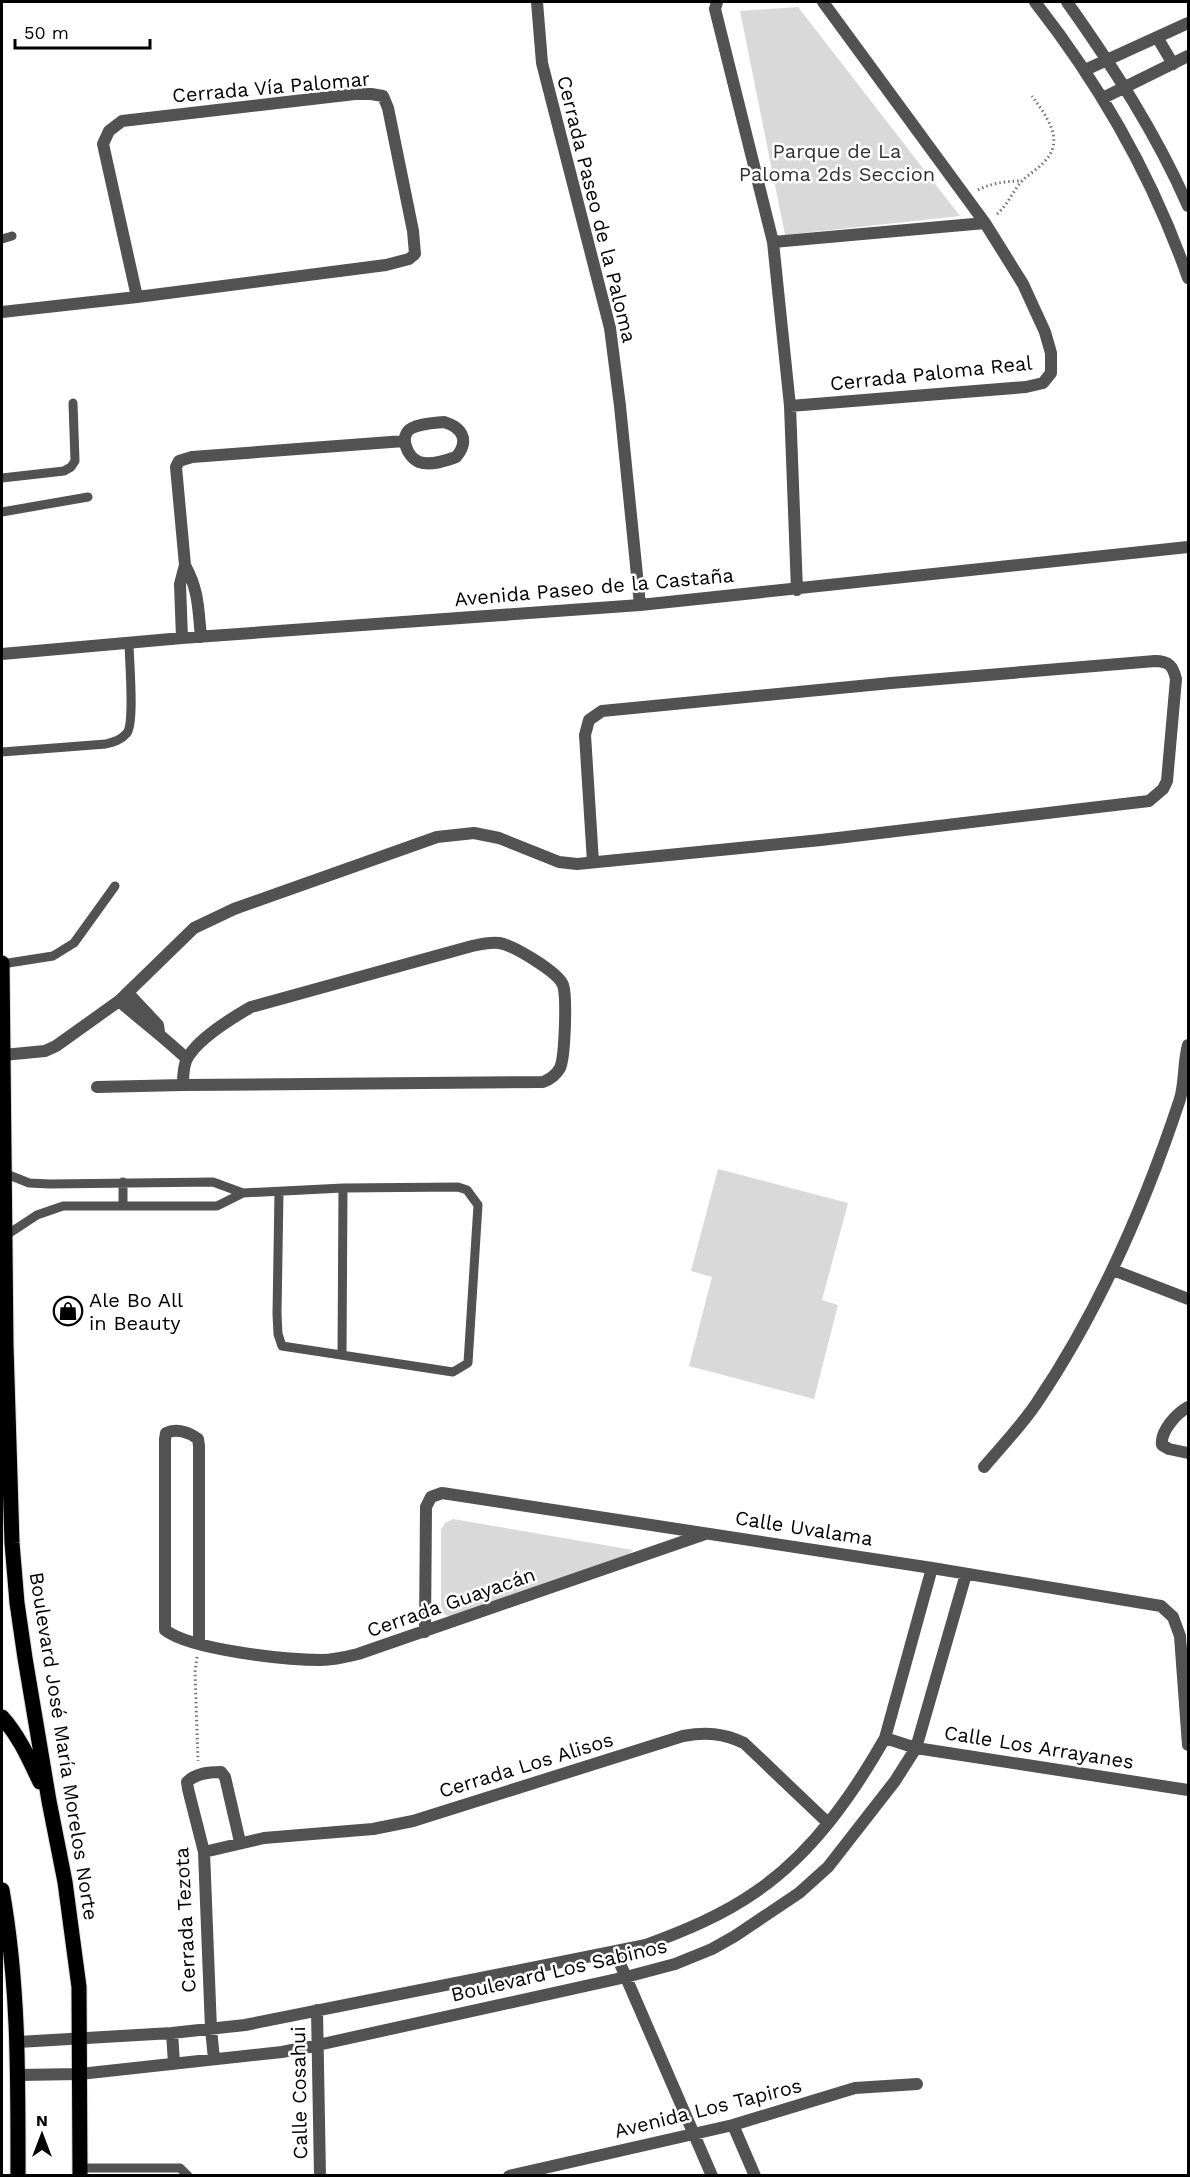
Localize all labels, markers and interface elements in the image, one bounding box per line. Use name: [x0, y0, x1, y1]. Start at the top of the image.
scale bar: [15, 12, 150, 50]
text: 50 m: [24, 22, 69, 43]
street label: Cerrada Vía Palomar: [171, 66, 371, 108]
street label: Cerrada Paseo de la Paloma: [552, 73, 642, 345]
park label: Parque de La Paloma 2ds Seccion: [739, 139, 935, 186]
street label: Cerrada Paloma Real: [829, 350, 1033, 396]
street label: Avenida Paseo de la Castaña: [453, 563, 735, 611]
place label: Ale Bo All in Beauty: [89, 1288, 183, 1335]
shop icon: Ale Bo All in Beauty: [52, 1295, 84, 1327]
street label: Calle Uvalama: [733, 1505, 875, 1551]
street label: Cerrada Guayacán: [364, 1562, 538, 1642]
street label: Boulevard José María Morelos Norte: [25, 1570, 103, 1922]
street label: Calle Los Arrayanes: [942, 1720, 1136, 1774]
street label: Cerrada Los Alisos: [436, 1727, 616, 1803]
street label: Cerrada Tezota: [169, 1847, 201, 1993]
street label: Boulevard Los Sabinos: [449, 1933, 669, 2007]
street label: Calle Cosahui: [286, 2026, 312, 2160]
street label: Avenida Los Tapiros: [612, 2073, 804, 2143]
north arrow: [12, 2105, 72, 2165]
text: N: [36, 2111, 48, 2130]

